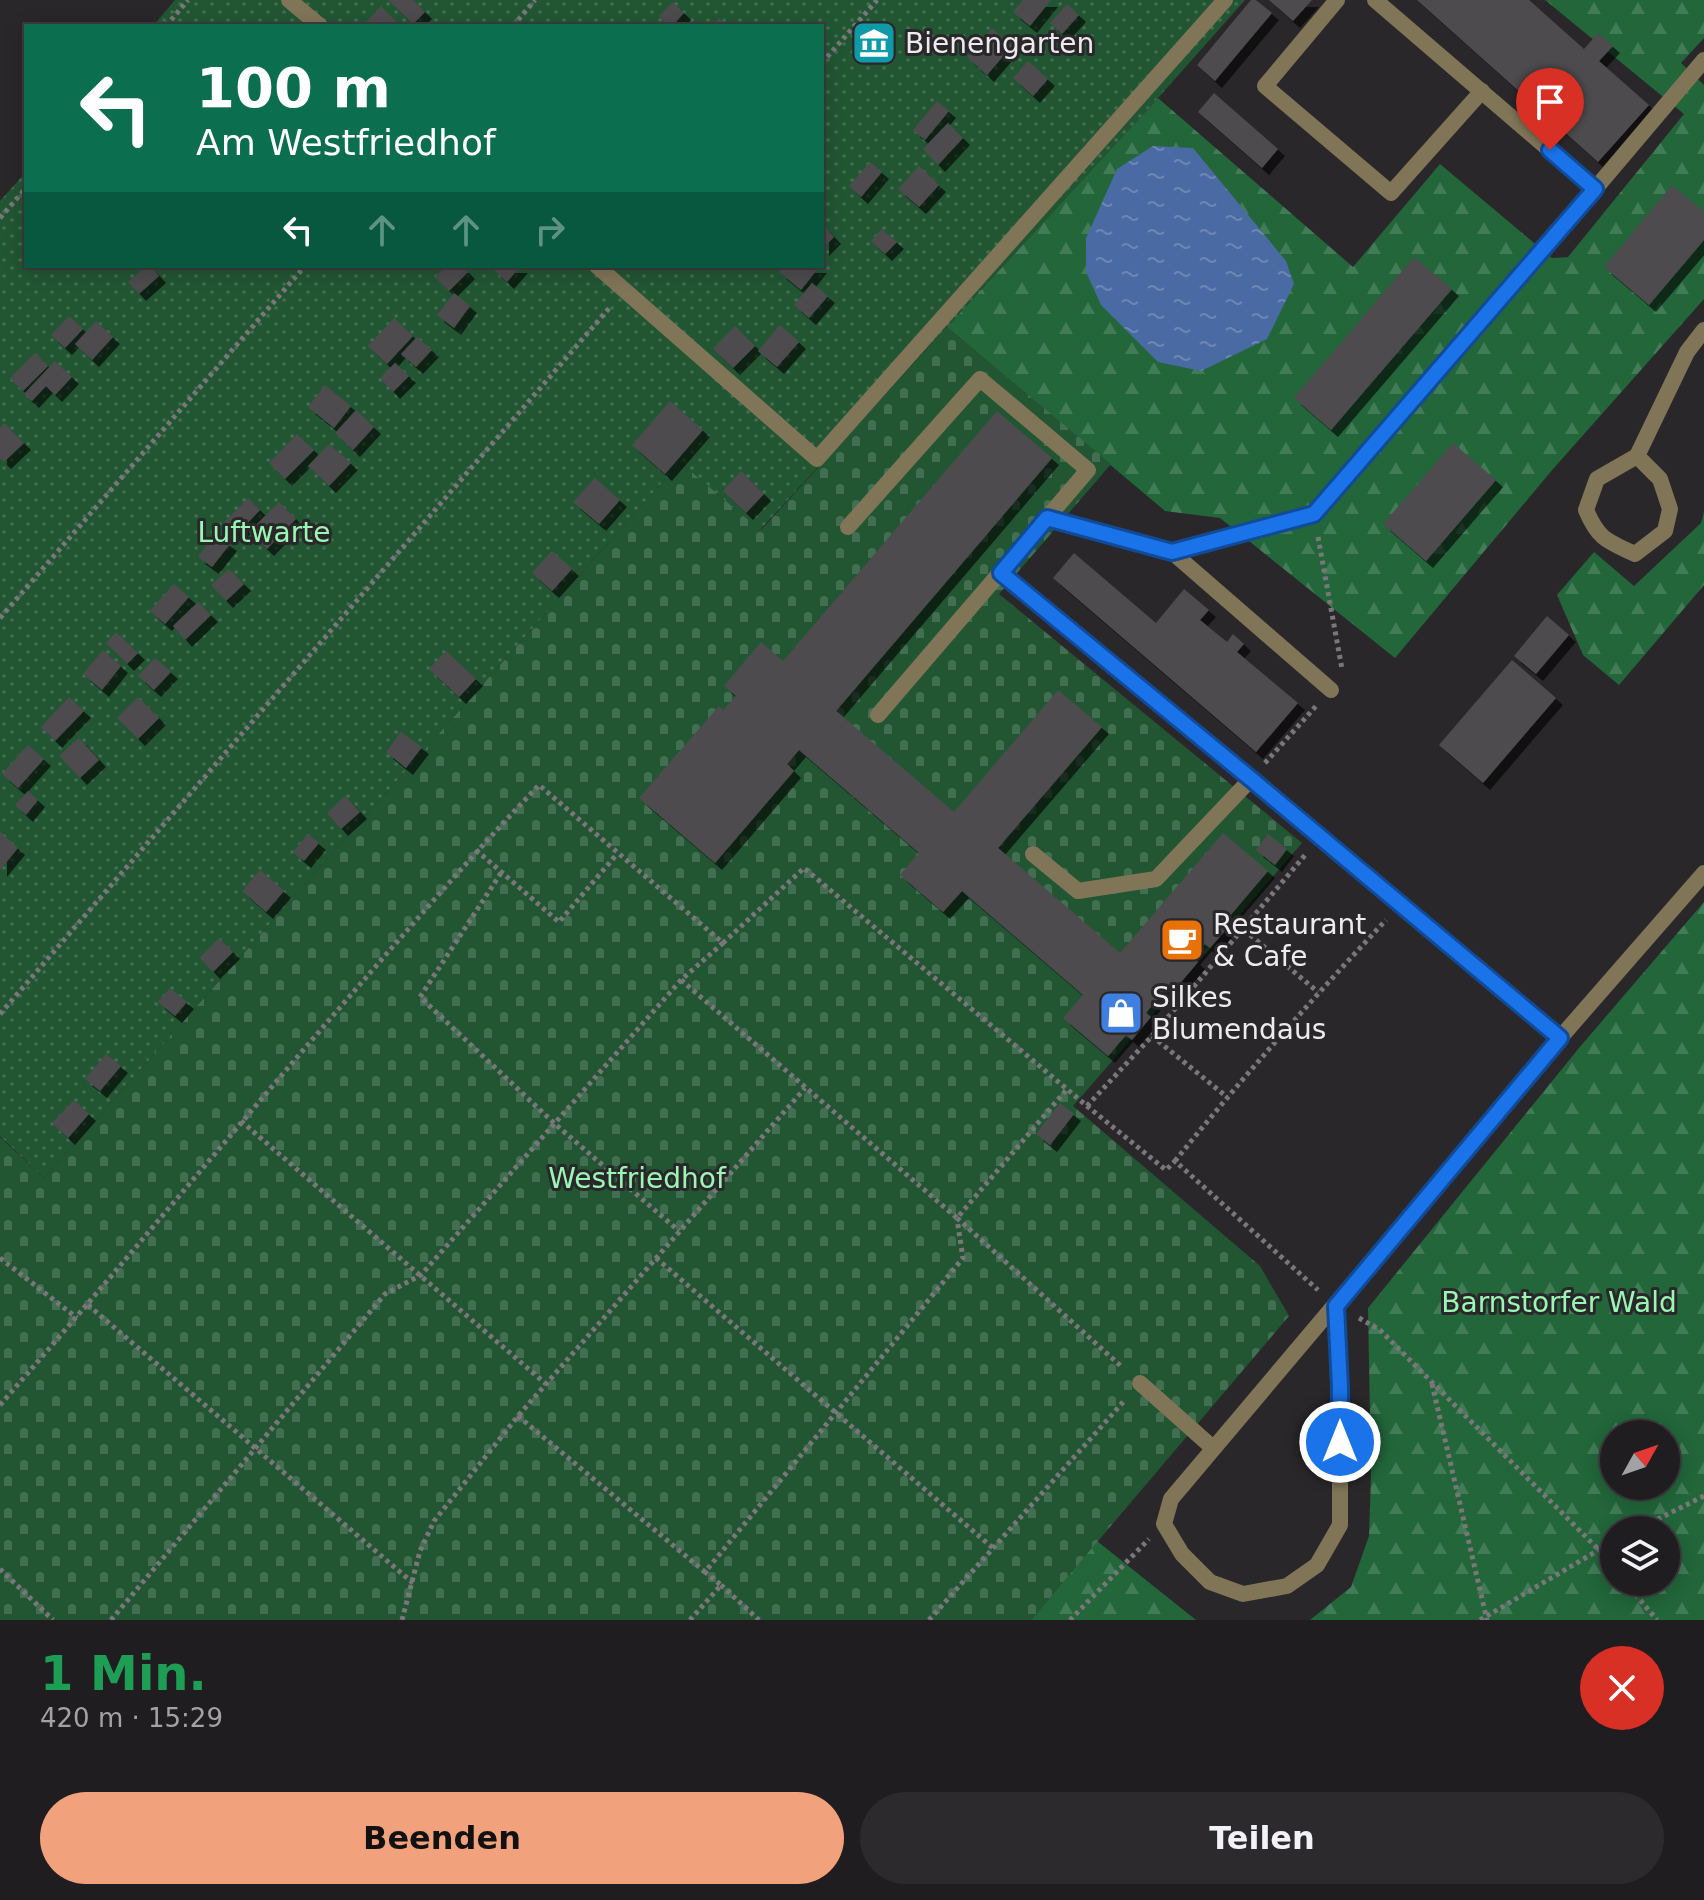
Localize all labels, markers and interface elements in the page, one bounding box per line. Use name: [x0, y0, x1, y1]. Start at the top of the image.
museum icon: Bienengarten: [850, 19, 898, 67]
place label: Bienengarten: [905, 27, 1094, 60]
text: 100 m: [196, 55, 391, 120]
icon: left: [64, 56, 168, 160]
pin: [1516, 68, 1584, 150]
icon: arrive: [1528, 80, 1572, 124]
text: Am Westfriedhof: [196, 122, 496, 163]
icon: left: [276, 208, 320, 252]
icon: ahead: [360, 208, 404, 252]
icon: ahead: [444, 208, 488, 252]
icon: right: [528, 208, 572, 252]
park label: Luftwarte: [198, 516, 330, 549]
place label: Restaurant & Cafe: [1213, 908, 1366, 973]
cafe icon: Restaurant & Cafe: [1158, 916, 1206, 964]
place label: Silkes Blumendaus: [1152, 981, 1326, 1046]
shop icon: Silkes Blumendaus: [1097, 989, 1145, 1037]
park label: Westfriedhof: [548, 1162, 727, 1195]
park label: Barnstorfer Wald: [1441, 1286, 1677, 1319]
position arrow: [1298, 1400, 1382, 1484]
north arrow: [1600, 1420, 1680, 1500]
map controls: [1600, 1420, 1680, 1596]
button: layers: [1600, 1516, 1680, 1596]
text: 1 Min.: [40, 1645, 207, 1701]
button: close: [1580, 1646, 1664, 1730]
text: 420 m · 15:29: [40, 1703, 223, 1733]
button: Beenden: [40, 1792, 844, 1884]
button: Teilen: [860, 1792, 1664, 1884]

